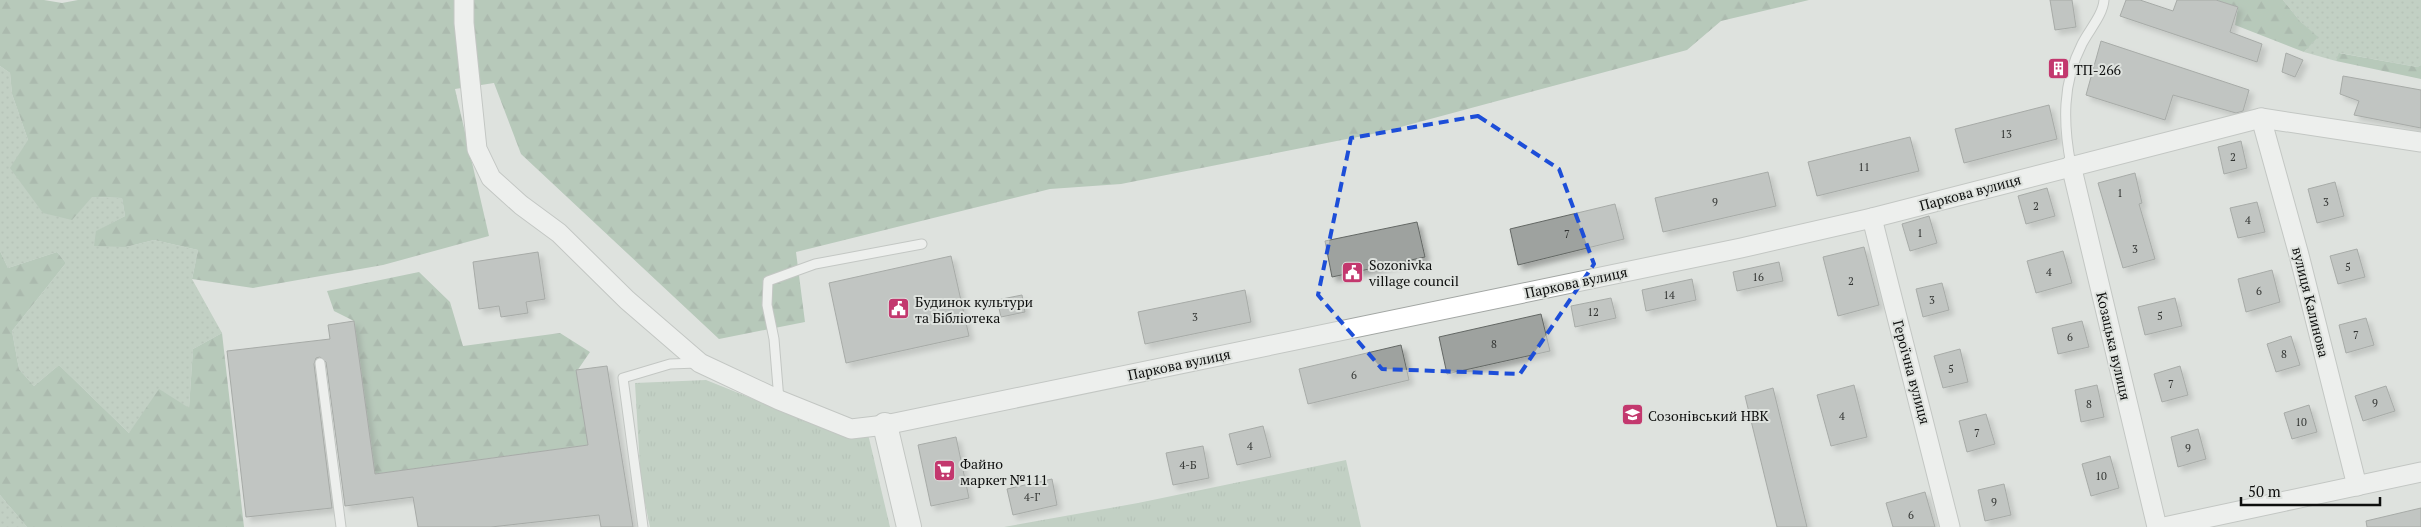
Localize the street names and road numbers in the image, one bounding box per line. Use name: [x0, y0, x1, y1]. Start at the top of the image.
street label: Паркова вулиця: [1917, 169, 2023, 215]
street label: вулиця Калинова: [2288, 245, 2334, 359]
street label: Паркова вулиця: [1523, 262, 1629, 302]
street label: Козацька вулиця: [2092, 290, 2136, 402]
street label: Героїчна вулиця: [1889, 318, 1935, 426]
street label: Паркова вулиця: [1126, 344, 1232, 384]

